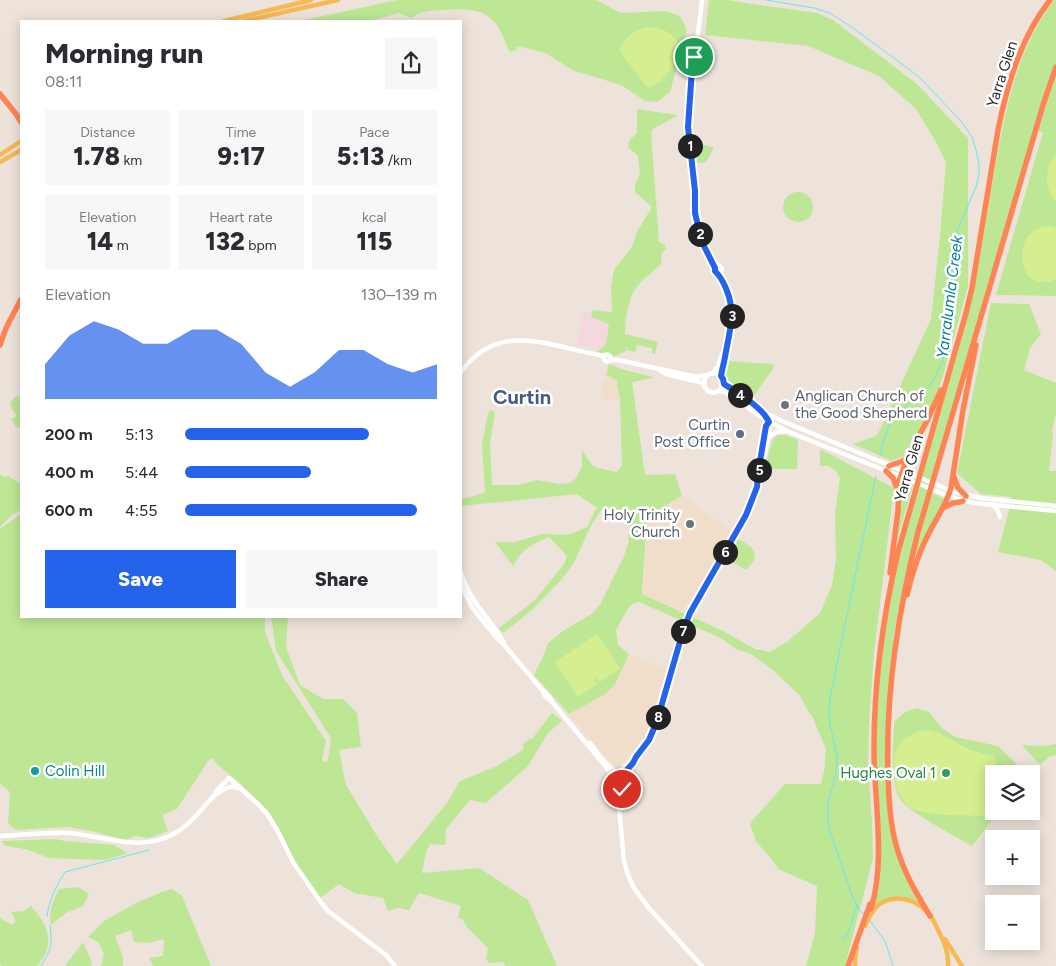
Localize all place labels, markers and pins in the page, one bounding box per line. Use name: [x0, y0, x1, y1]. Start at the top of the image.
pin: [673, 36, 715, 78]
pin: 1: [678, 134, 702, 158]
pin: 2: [688, 222, 712, 246]
pin: 3: [720, 304, 744, 328]
pin: 4: [728, 382, 752, 408]
place label: Anglican Church of the Good Shepherd: [795, 387, 927, 422]
marker: Anglican Church of the Good Shepherd: [779, 399, 791, 411]
place label: Curtin Post Office: [654, 416, 730, 451]
marker: Curtin Post Office: [734, 428, 746, 440]
pin: 5: [746, 458, 772, 482]
place label: Holy Trinity Church: [604, 506, 680, 541]
marker: Holy Trinity Church: [684, 518, 696, 530]
pin: 6: [712, 540, 738, 564]
pin: 7: [670, 618, 696, 644]
pin: 8: [646, 704, 670, 730]
place label: Colin Hill: [45, 762, 105, 780]
place label: Hughes Oval 1: [840, 764, 936, 782]
marker: Colin Hill: [29, 765, 41, 777]
marker: Hughes Oval 1: [940, 767, 952, 779]
pin: [601, 768, 643, 810]

